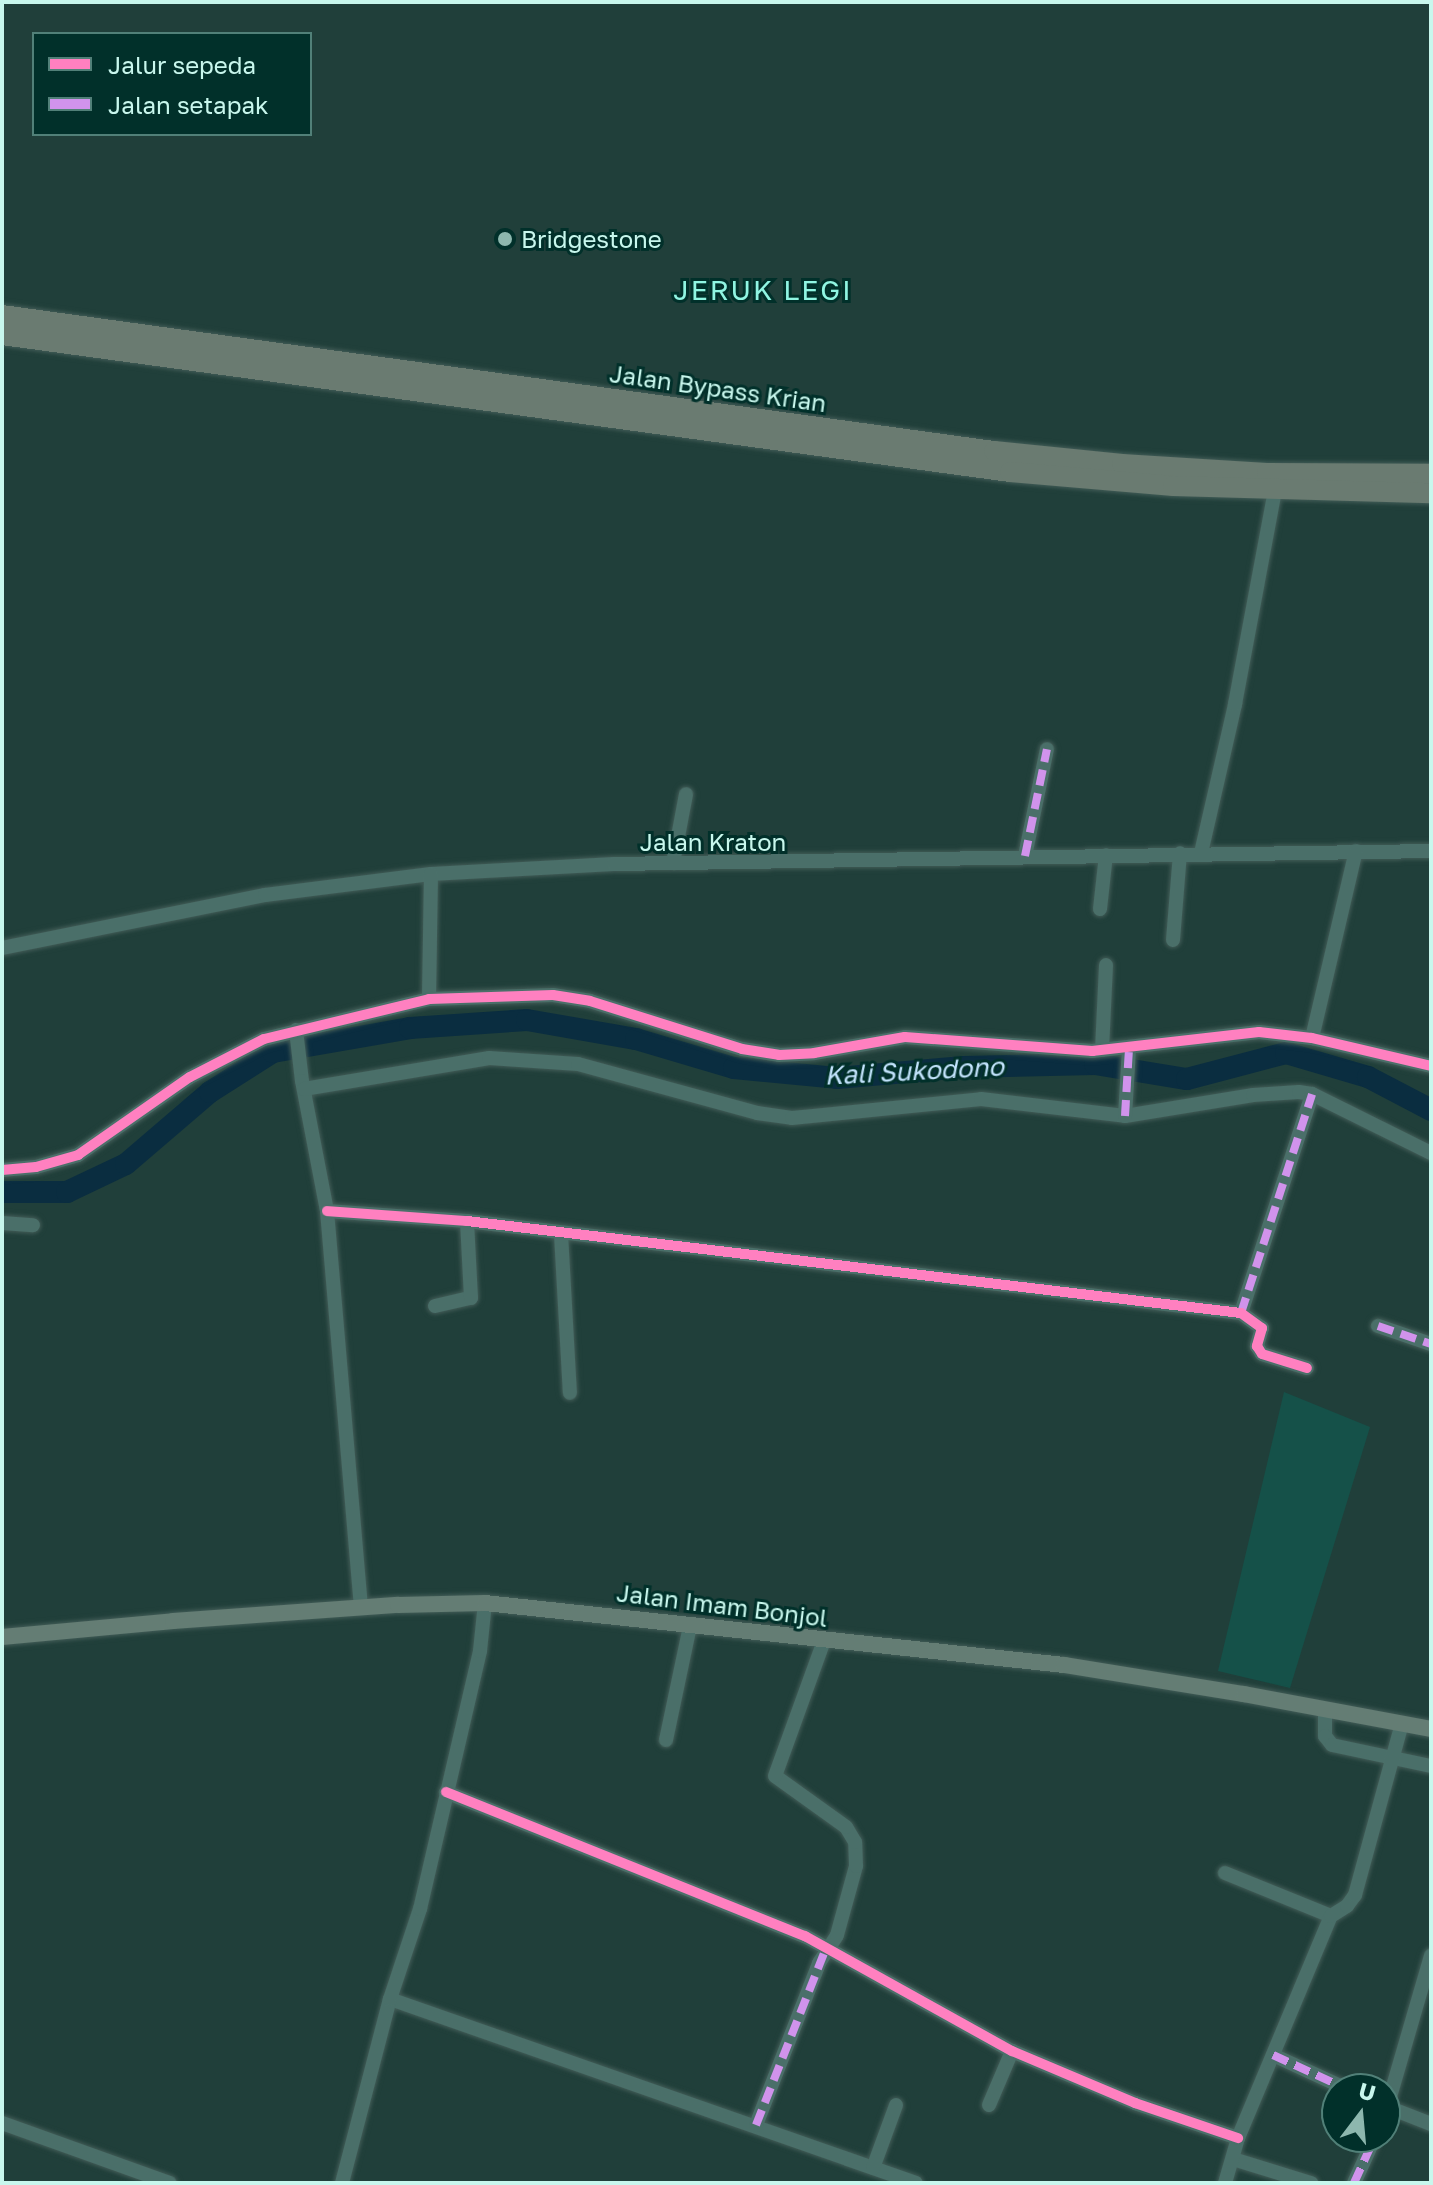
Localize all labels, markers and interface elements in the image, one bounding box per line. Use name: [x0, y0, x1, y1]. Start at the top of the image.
legend: [32, 32, 312, 136]
text: Jalur sepeda: [108, 50, 256, 79]
text: Jalan setapak: [108, 90, 269, 119]
place label: Bridgestone: [521, 225, 662, 253]
marker: Bridgestone: [496, 230, 514, 248]
district label: JERUK LEGI: [673, 273, 853, 307]
street label: Jalan Bypass Krian: [608, 359, 828, 417]
street label: Jalan Kraton: [640, 828, 786, 856]
water label: Kali Sukodono: [824, 1051, 1004, 1091]
street label: Jalan Imam Bonjol: [615, 1578, 829, 1632]
north arrow: [1321, 2073, 1401, 2153]
text: U: [1356, 2076, 1379, 2107]

